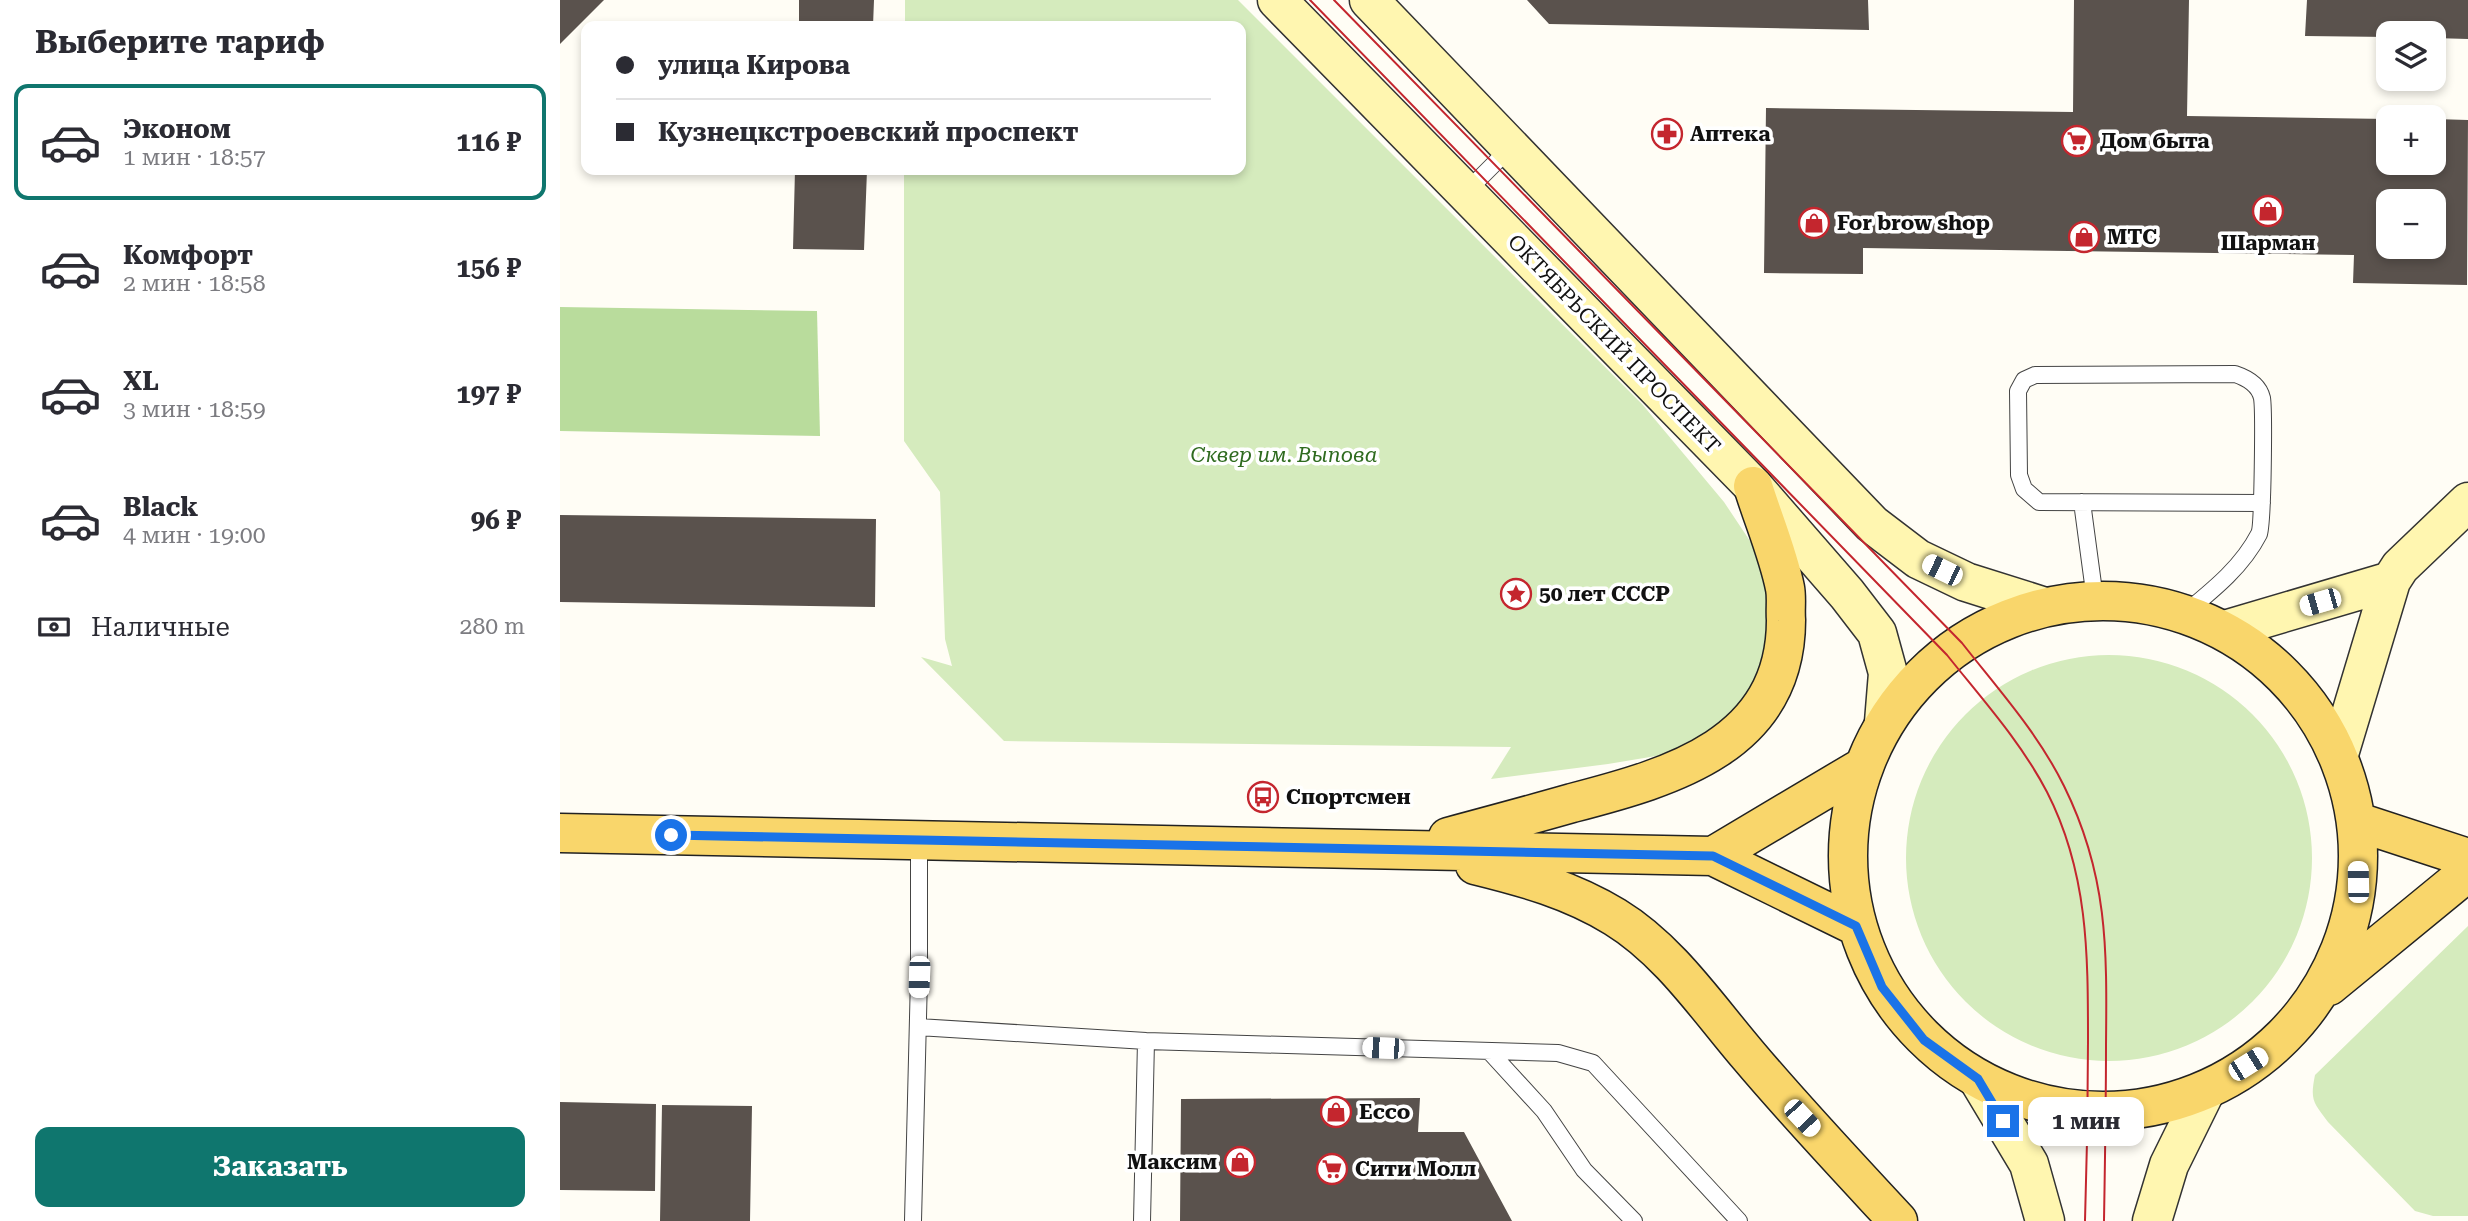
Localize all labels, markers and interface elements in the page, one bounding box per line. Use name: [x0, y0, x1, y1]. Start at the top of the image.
map controls: [2376, 21, 2446, 259]
button: layers: [2376, 21, 2446, 91]
text: Выберите тариф: [35, 23, 325, 61]
text: улица Кирова: [658, 50, 850, 80]
button: +: [2376, 105, 2446, 175]
icon: car: [39, 111, 102, 174]
text: Эконом: [123, 114, 231, 144]
text: Кузнецкстроевский проспект: [658, 117, 1078, 147]
pharmacy icon: Аптека: [1650, 117, 1684, 151]
place label: Аптека: [1690, 122, 1771, 146]
supermarket icon: Дом быта: [2060, 124, 2094, 158]
text: 116 ₽: [456, 127, 521, 157]
place label: Дом быта: [2100, 129, 2210, 153]
text: 1 мин · 18:57: [123, 144, 266, 171]
button: −: [2376, 189, 2446, 259]
shop icon: Шарман: [2251, 194, 2285, 228]
shop icon: For brow shop: [1797, 206, 1831, 240]
place label: For brow shop: [1837, 211, 1990, 235]
shop icon: МТС: [2067, 220, 2101, 254]
place label: МТС: [2107, 225, 2157, 249]
street label: ОКТЯБРЬСКИЙ ПРОСПЕКТ: [1503, 230, 1725, 458]
place label: Шарман: [2221, 231, 2315, 255]
icon: car: [39, 237, 102, 300]
text: Комфорт: [123, 240, 253, 270]
text: 156 ₽: [456, 253, 521, 283]
text: 2 мин · 18:58: [123, 270, 266, 297]
icon: car: [39, 363, 102, 426]
text: XL: [123, 366, 159, 396]
text: 197 ₽: [456, 379, 521, 409]
text: 3 мин · 18:59: [123, 396, 266, 423]
park label: Сквер им. Выпова: [1191, 443, 1377, 467]
icon: car: [39, 489, 102, 552]
text: Black: [123, 492, 198, 522]
text: 96 ₽: [471, 505, 521, 535]
text: 4 мин · 19:00: [123, 522, 266, 549]
car: [1919, 551, 1966, 589]
place icon: 50 лет СССР: [1499, 577, 1533, 611]
place label: 50 лет СССР: [1539, 582, 1670, 606]
car: [2297, 586, 2344, 618]
icon: cash: [35, 608, 73, 646]
text: Наличные: [91, 612, 230, 642]
text: 280 m: [460, 613, 525, 640]
bus stop icon: Спортсмен: [1246, 780, 1280, 814]
place label: Спортсмен: [1286, 785, 1411, 809]
route start: [655, 819, 687, 851]
car: [2348, 861, 2369, 903]
car: [908, 956, 931, 998]
car: [1362, 1037, 1405, 1059]
car: [2225, 1044, 2272, 1084]
shop icon: Ecco: [1319, 1095, 1353, 1129]
car: [1780, 1095, 1825, 1141]
callout: 1 мин: [2028, 1096, 2143, 1146]
place label: Ecco: [1359, 1100, 1410, 1124]
route end: [1987, 1105, 2019, 1137]
text: 1 мин: [2052, 1108, 2120, 1135]
button: Заказать: [35, 1127, 525, 1207]
shop icon: Максим: [1223, 1145, 1257, 1179]
place label: Максим: [1127, 1150, 1217, 1174]
supermarket icon: Сити Молл: [1315, 1152, 1349, 1186]
place label: Сити Молл: [1355, 1157, 1476, 1181]

